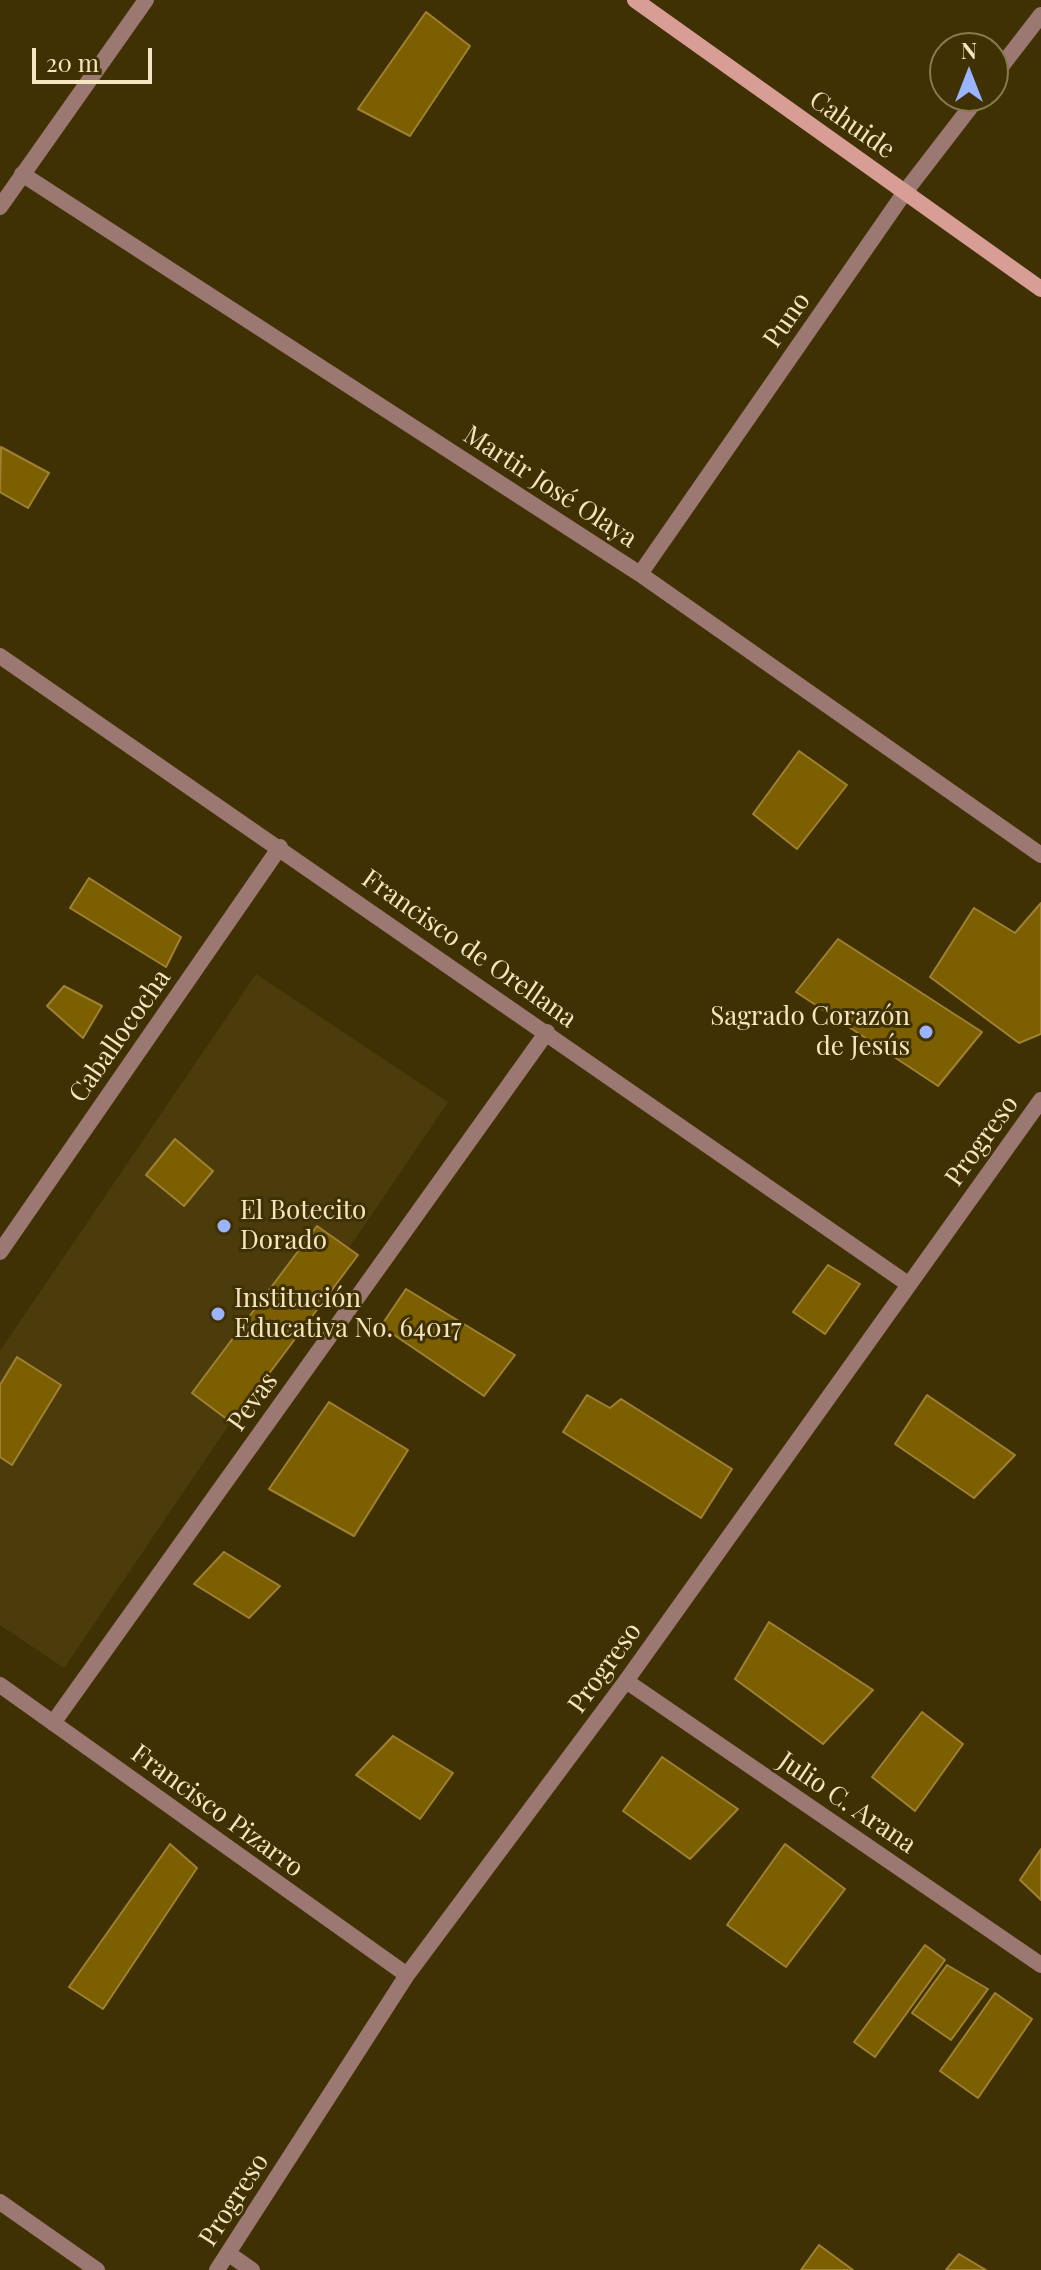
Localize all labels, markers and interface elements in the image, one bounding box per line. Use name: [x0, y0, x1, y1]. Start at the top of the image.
scale bar: [36, 32, 156, 82]
north arrow: [929, 32, 1009, 112]
text: N: [961, 35, 977, 65]
text: 20 m: [46, 46, 99, 78]
street label: Cahuide: [803, 84, 901, 166]
street label: Puno: [757, 286, 817, 354]
street label: Martir José Olaya: [457, 419, 643, 555]
street label: Francisco de Orellana: [356, 863, 582, 1035]
street label: Caballococha: [63, 964, 177, 1108]
place label: Sagrado Corazón de Jesús: [710, 1001, 910, 1062]
marker: Sagrado Corazón de Jesús: [917, 1023, 935, 1041]
street label: Progreso: [939, 1090, 1025, 1192]
place label: El Botecito Dorado: [240, 1195, 366, 1256]
marker: El Botecito Dorado: [215, 1217, 233, 1235]
place label: Institución Educativa No. 64017: [234, 1283, 462, 1344]
marker: Institución Educativa No. 64017: [209, 1305, 227, 1323]
street label: Pevas: [221, 1366, 285, 1438]
street label: Progreso: [562, 1617, 648, 1719]
street label: Francisco Pizarro: [125, 1738, 309, 1884]
street label: Julio C. Arana: [772, 1746, 922, 1860]
street label: Progreso: [193, 2148, 275, 2252]

